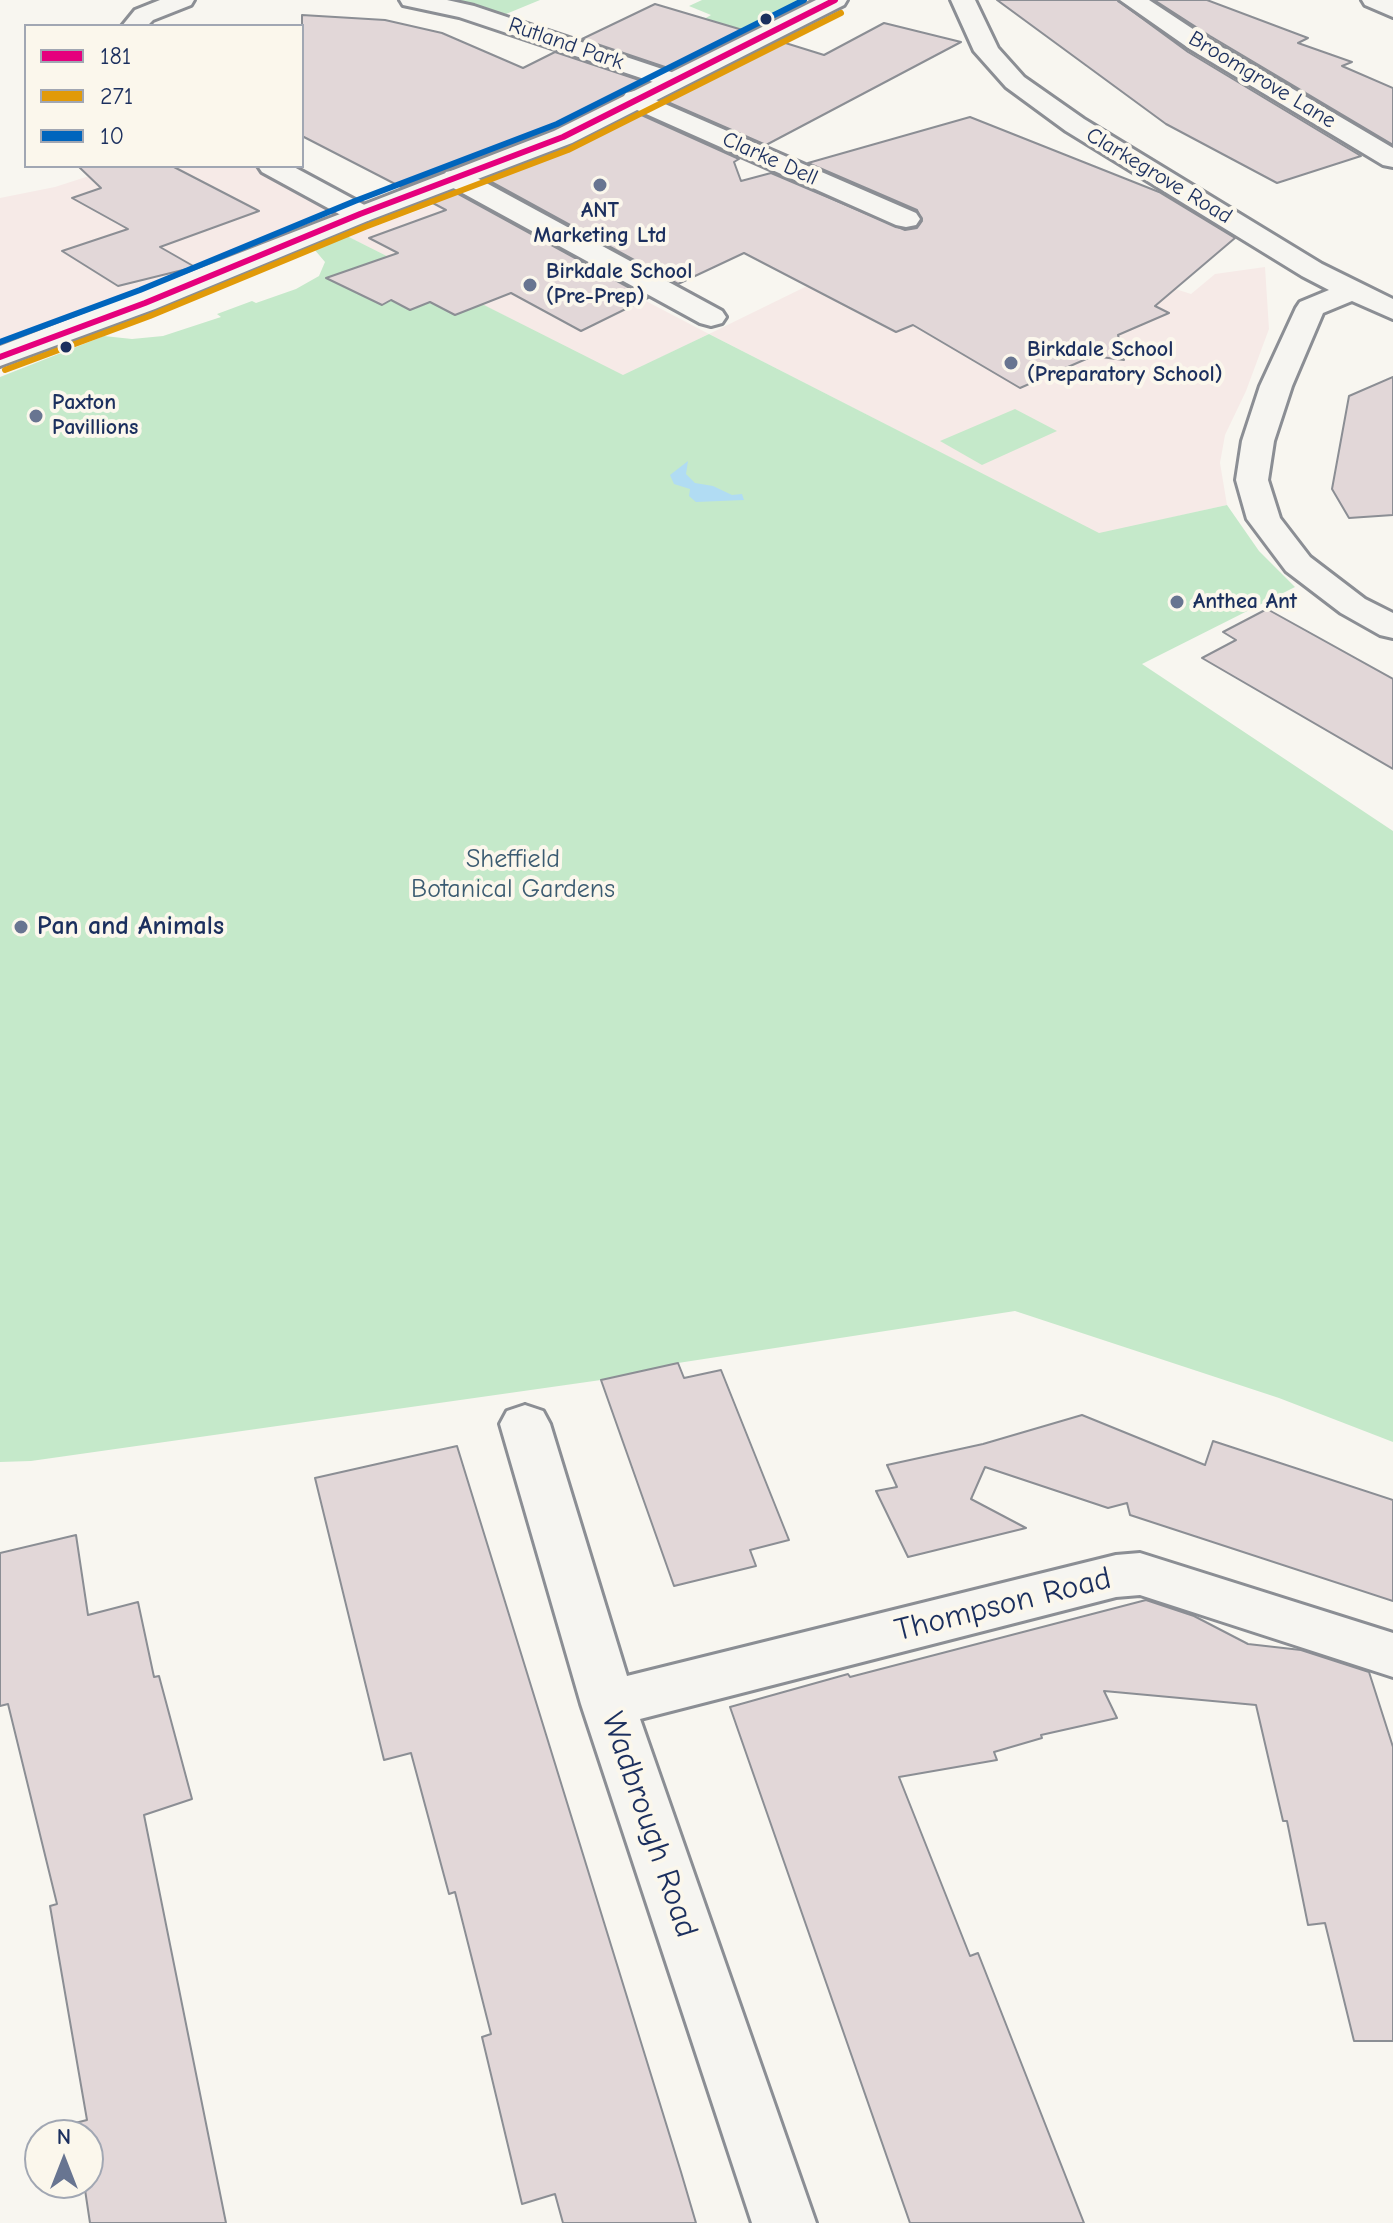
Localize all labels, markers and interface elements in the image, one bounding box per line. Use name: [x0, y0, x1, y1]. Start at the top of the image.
unlabelled marker: [758, 11, 774, 27]
street label: Rutland Park: [505, 12, 627, 76]
legend: [24, 24, 304, 168]
street label: Broomgrove Lane: [1184, 26, 1340, 134]
text: 181: [100, 42, 131, 70]
text: 271: [100, 82, 133, 110]
text: 10: [100, 122, 124, 150]
street label: Clarkegrove Road: [1081, 122, 1237, 230]
street label: Clarke Dell: [718, 126, 822, 192]
marker: ANT Marketing Ltd: [591, 176, 609, 194]
place label: ANT Marketing Ltd: [534, 198, 666, 250]
place label: Birkdale School (Pre-Prep): [546, 259, 692, 310]
marker: Birkdale School (Pre-Prep): [521, 276, 539, 294]
place label: Birkdale School (Preparatory School): [1027, 337, 1223, 388]
unlabelled marker: [58, 339, 74, 355]
marker: Birkdale School (Preparatory School): [1002, 354, 1020, 372]
place label: Paxton Pavillions: [52, 390, 138, 442]
marker: Paxton Pavillions: [27, 407, 45, 425]
place label: Anthea Ant: [1193, 589, 1297, 615]
marker: Anthea Ant: [1168, 593, 1186, 611]
park label: Sheffield Botanical Gardens: [411, 844, 615, 906]
place label: Pan and Animals: [37, 911, 224, 943]
marker: Pan and Animals: [12, 918, 30, 936]
street label: Thompson Road: [891, 1560, 1115, 1650]
street label: Wadbrough Road: [593, 1707, 705, 1943]
north arrow: [24, 2119, 104, 2199]
text: N: [57, 2124, 71, 2150]

